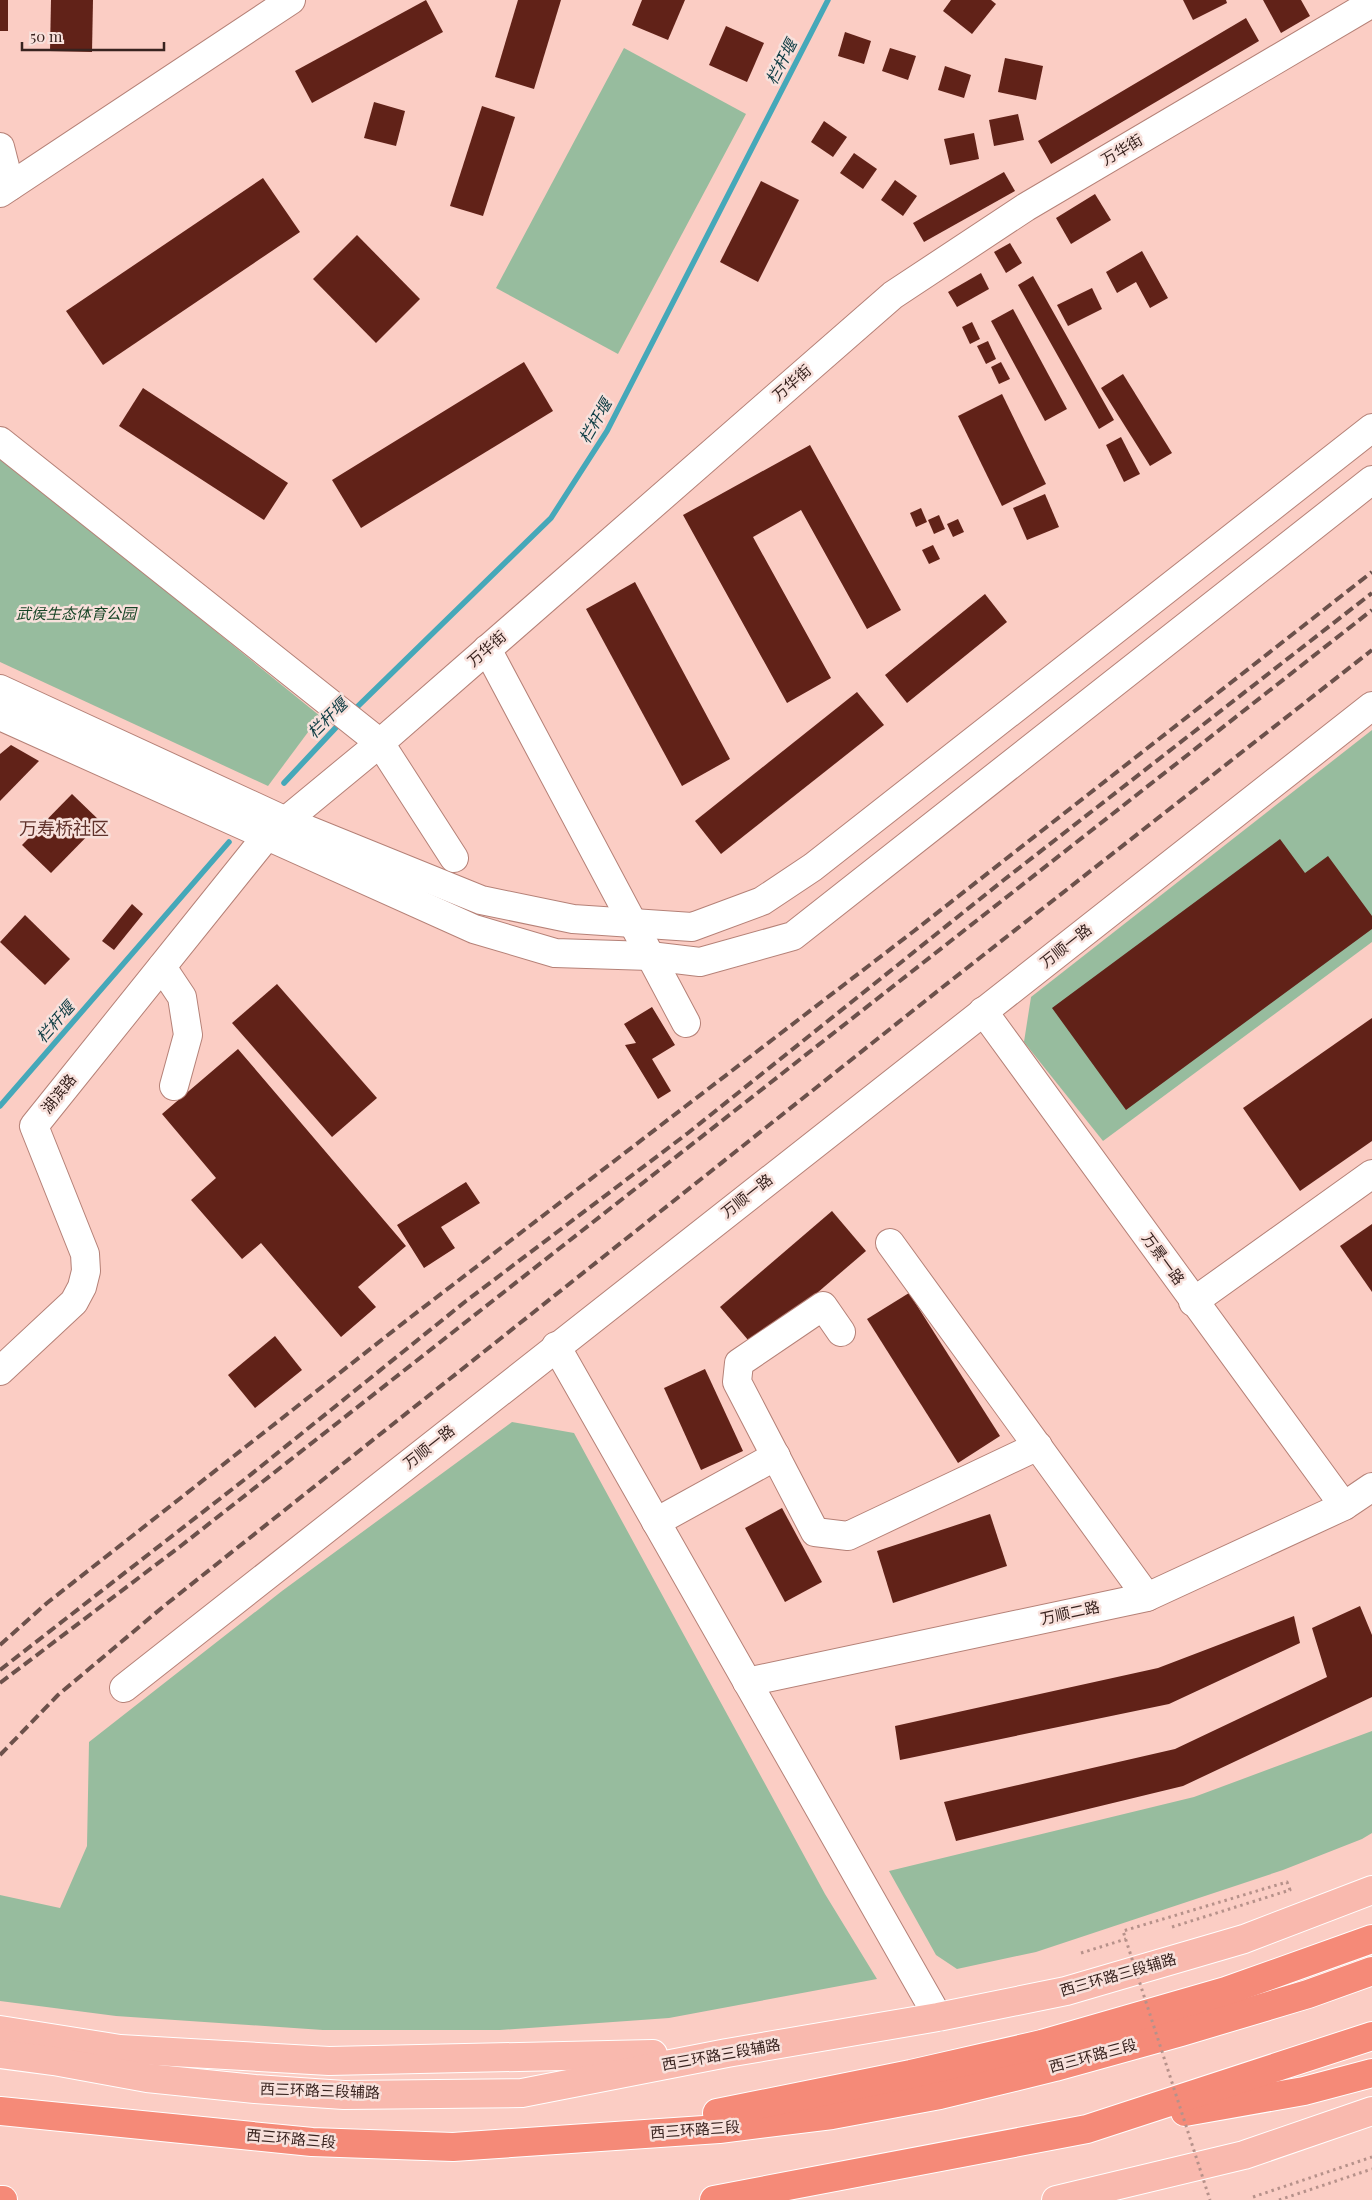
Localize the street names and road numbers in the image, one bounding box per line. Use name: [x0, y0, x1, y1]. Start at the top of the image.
street label: 万华街: [1097, 129, 1146, 169]
street label: 万华街: [768, 360, 815, 405]
street label: 万华街: [463, 626, 510, 671]
street label: 万顺一路: [1036, 919, 1095, 972]
street label: 湖滨路: [36, 1070, 80, 1117]
street label: 万顺一路: [717, 1169, 776, 1222]
street label: 万景一路: [1138, 1228, 1190, 1289]
street label: 万顺一路: [399, 1420, 458, 1473]
street label: 万顺二路: [1038, 1596, 1101, 1628]
street label: 西三环路三段辅路: [1057, 1948, 1178, 2000]
street label: 西三环路三段辅路: [660, 2034, 782, 2074]
street label: 西三环路三段: [1047, 2034, 1139, 2076]
street label: 西三环路三段辅路: [260, 2078, 380, 2102]
street label: 西三环路三段: [649, 2116, 741, 2142]
street label: 西三环路三段: [245, 2124, 337, 2152]

